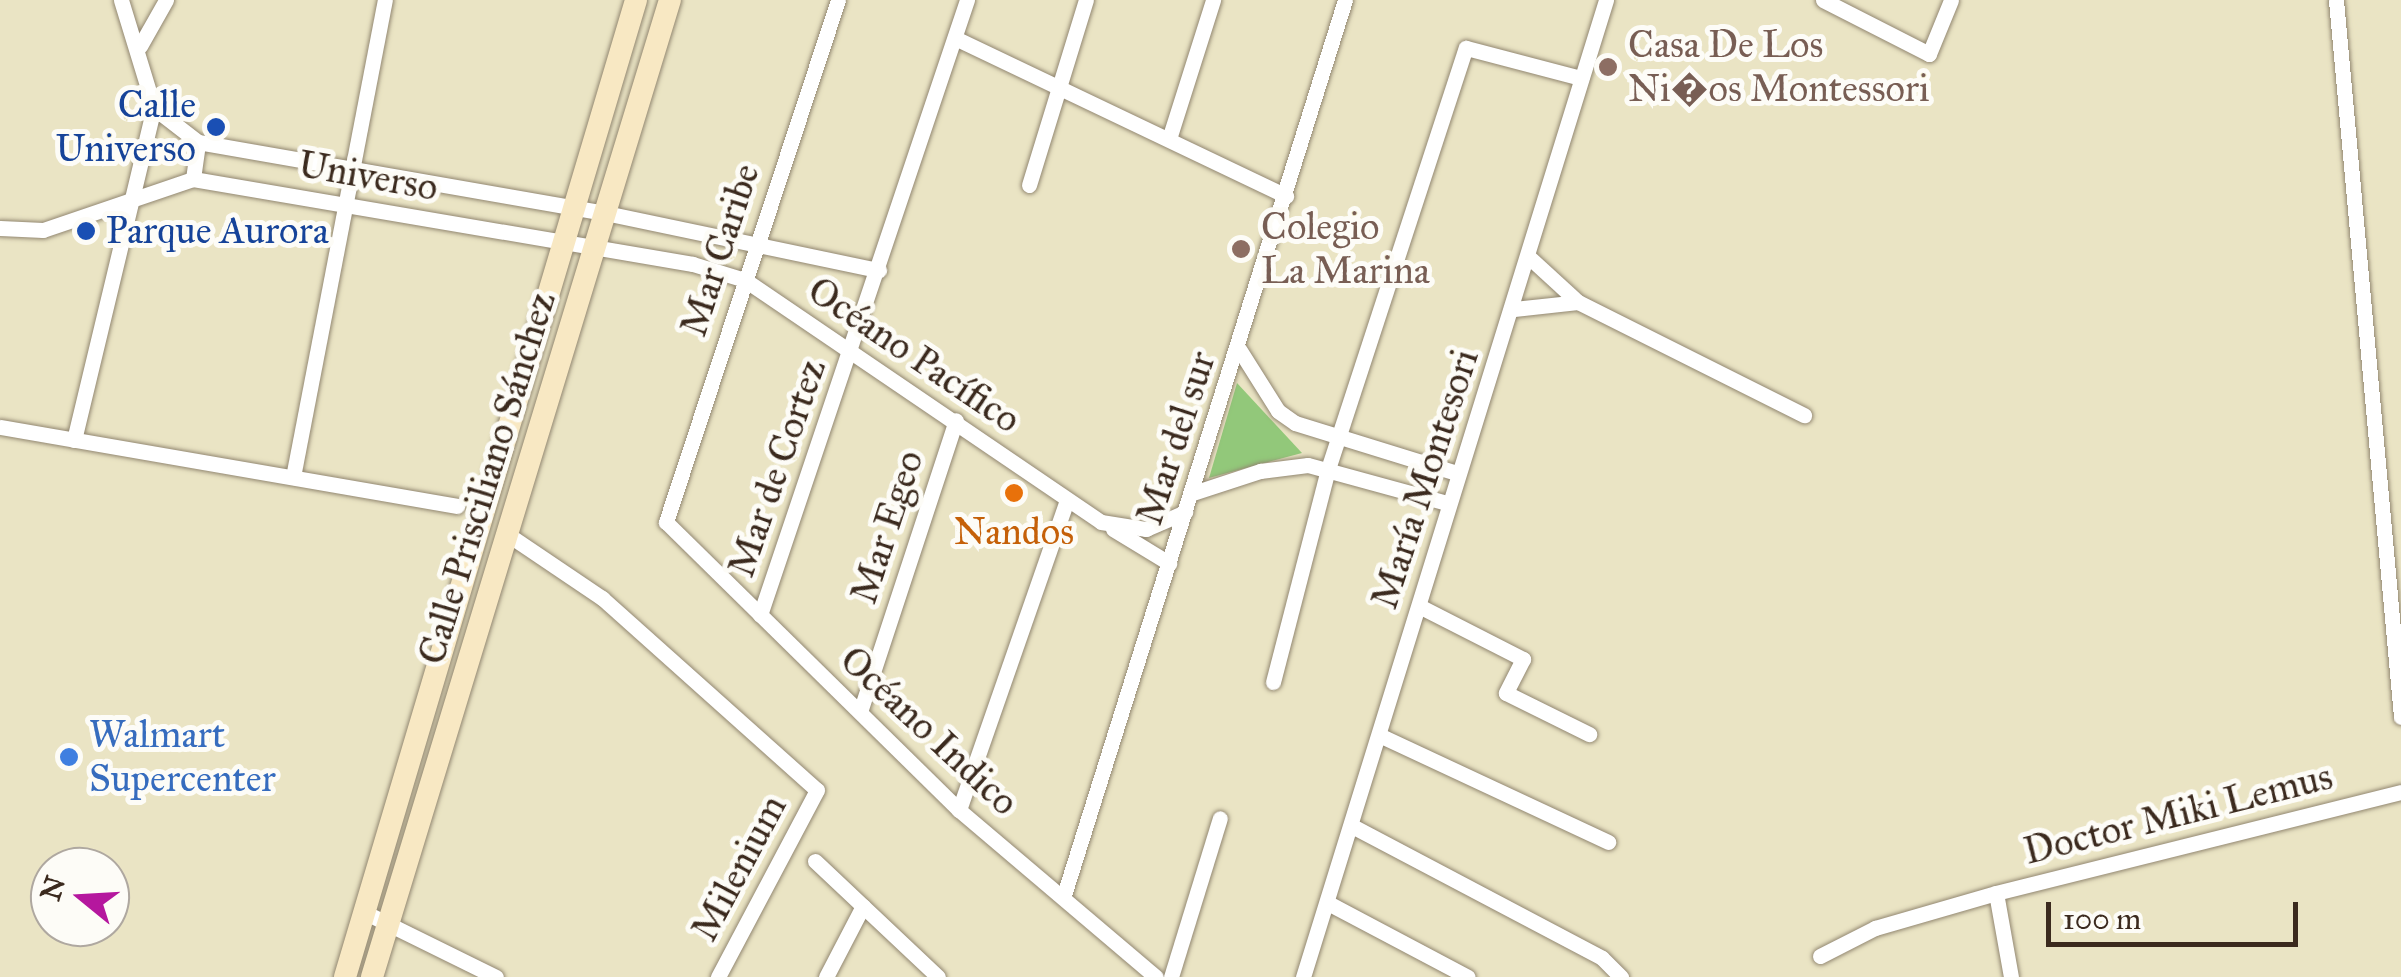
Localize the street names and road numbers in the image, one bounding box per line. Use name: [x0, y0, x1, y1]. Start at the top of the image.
street label: Universo: [295, 141, 441, 211]
street label: Mar Caribe: [671, 158, 769, 342]
street label: Océano Pacífico: [799, 267, 1029, 443]
street label: Calle Prisciliano Sánchez: [409, 286, 565, 670]
street label: María Montesori: [1362, 344, 1488, 614]
street label: Mar del sur: [1127, 346, 1225, 530]
street label: Mar de Cortez: [718, 353, 836, 583]
street label: Mar Egeo: [841, 445, 933, 609]
street label: Océano Indico: [831, 637, 1027, 825]
street label: Doctor Miki Lemus: [2019, 754, 2337, 874]
street label: Milenium: [682, 787, 796, 949]

